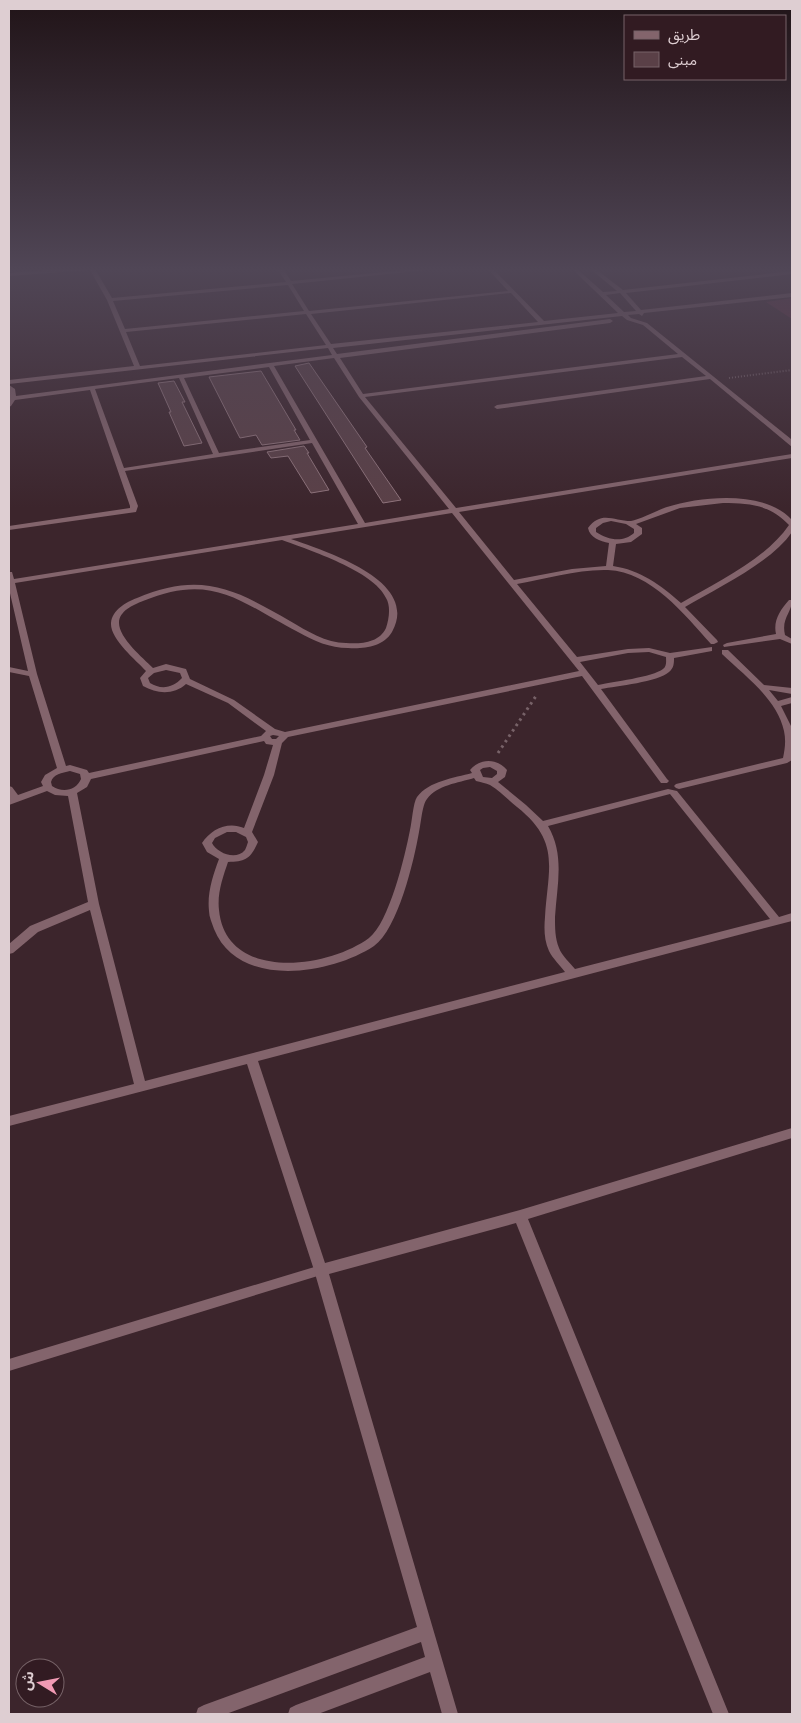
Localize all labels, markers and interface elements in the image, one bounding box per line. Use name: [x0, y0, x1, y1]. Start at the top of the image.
legend: [624, 15, 786, 80]
text: طريق: [668, 26, 700, 45]
text: مبنى: [668, 51, 697, 69]
north arrow: [15, 1658, 65, 1708]
text: ش: [18, 1670, 37, 1692]

